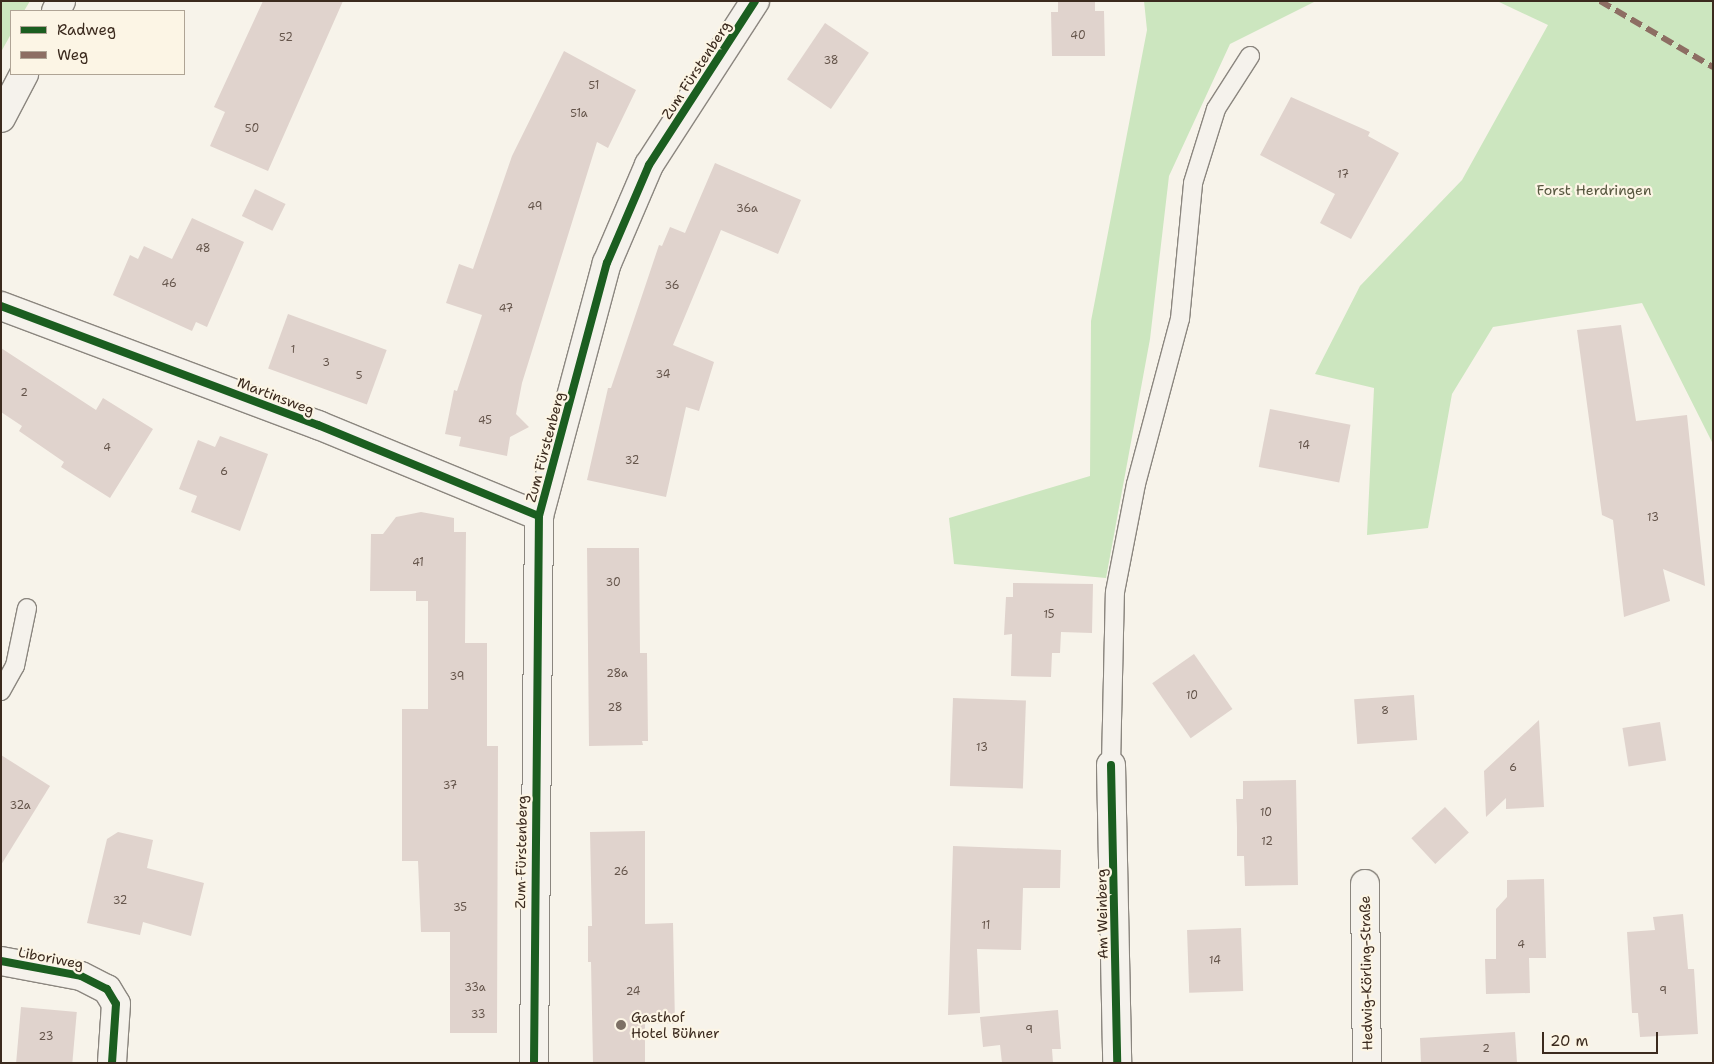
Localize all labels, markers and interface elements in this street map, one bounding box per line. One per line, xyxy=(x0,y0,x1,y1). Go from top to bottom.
legend xyxy=(10,10,185,75)
street label: Zum Fürstenberg xyxy=(658,18,734,122)
text: Radweg xyxy=(57,20,116,40)
house number: 40 xyxy=(1070,29,1086,43)
house number: 52 xyxy=(279,31,293,45)
text: Weg xyxy=(57,45,88,65)
house number: 38 xyxy=(823,54,839,68)
house number: 51 xyxy=(589,79,599,93)
house number: 51a xyxy=(570,107,588,121)
house number: 50 xyxy=(245,122,259,136)
house number: 17 xyxy=(1337,168,1349,182)
park label: Forst Herdringen xyxy=(1537,182,1651,198)
house number: 49 xyxy=(528,200,542,214)
house number: 36a xyxy=(736,202,758,216)
house number: 48 xyxy=(195,242,211,256)
house number: 46 xyxy=(161,277,177,291)
house number: 36 xyxy=(664,279,680,293)
house number: 47 xyxy=(499,302,513,316)
house number: 1 xyxy=(291,343,295,357)
house number: 3 xyxy=(322,356,330,370)
house number: 34 xyxy=(656,368,670,382)
house number: 5 xyxy=(356,369,362,383)
street label: Martinsweg xyxy=(235,374,317,418)
house number: 2 xyxy=(20,386,28,400)
street label: Zum Fürstenberg xyxy=(522,390,568,504)
house number: 45 xyxy=(478,414,492,428)
house number: 14 xyxy=(1298,439,1310,453)
house number: 4 xyxy=(103,441,111,455)
house number: 32 xyxy=(625,454,639,468)
house number: 6 xyxy=(220,465,228,479)
house number: 13 xyxy=(1647,511,1659,525)
house number: 41 xyxy=(412,556,424,570)
house number: 30 xyxy=(605,576,621,590)
house number: 15 xyxy=(1043,608,1055,622)
house number: 28a xyxy=(606,667,628,681)
house number: 39 xyxy=(450,670,464,684)
house number: 10 xyxy=(1186,689,1198,703)
house number: 28 xyxy=(607,701,623,715)
house number: 8 xyxy=(1381,704,1389,718)
house number: 13 xyxy=(976,741,988,755)
house number: 6 xyxy=(1509,761,1517,775)
house number: 37 xyxy=(443,779,457,793)
street label: Zum Fürstenberg xyxy=(512,795,530,909)
house number: 32a xyxy=(9,799,31,813)
house number: 10 xyxy=(1260,806,1272,820)
house number: 12 xyxy=(1261,835,1273,849)
house number: 26 xyxy=(614,865,628,879)
street label: Am Weinberg xyxy=(1093,869,1111,959)
house number: 32 xyxy=(113,894,127,908)
street label: Hedwig-Körling-Straße xyxy=(1356,895,1376,1051)
house number: 35 xyxy=(453,901,467,915)
house number: 11 xyxy=(982,919,990,933)
house number: 4 xyxy=(1517,938,1525,952)
street label: Liboriweg xyxy=(17,943,85,973)
house number: 14 xyxy=(1209,954,1221,968)
house number: 33a xyxy=(464,981,486,995)
house number: 9 xyxy=(1659,984,1667,998)
house number: 24 xyxy=(626,985,640,999)
house number: 33 xyxy=(471,1008,485,1022)
place label: Gasthof Hotel Bühner xyxy=(631,1009,720,1042)
marker: Gasthof Hotel Bühner xyxy=(615,1019,627,1031)
scale bar xyxy=(1544,1022,1660,1054)
house number: 9 xyxy=(1025,1023,1033,1037)
house number: 23 xyxy=(39,1030,53,1044)
text: 20 m xyxy=(1550,1031,1589,1051)
house number: 2 xyxy=(1482,1042,1490,1056)

